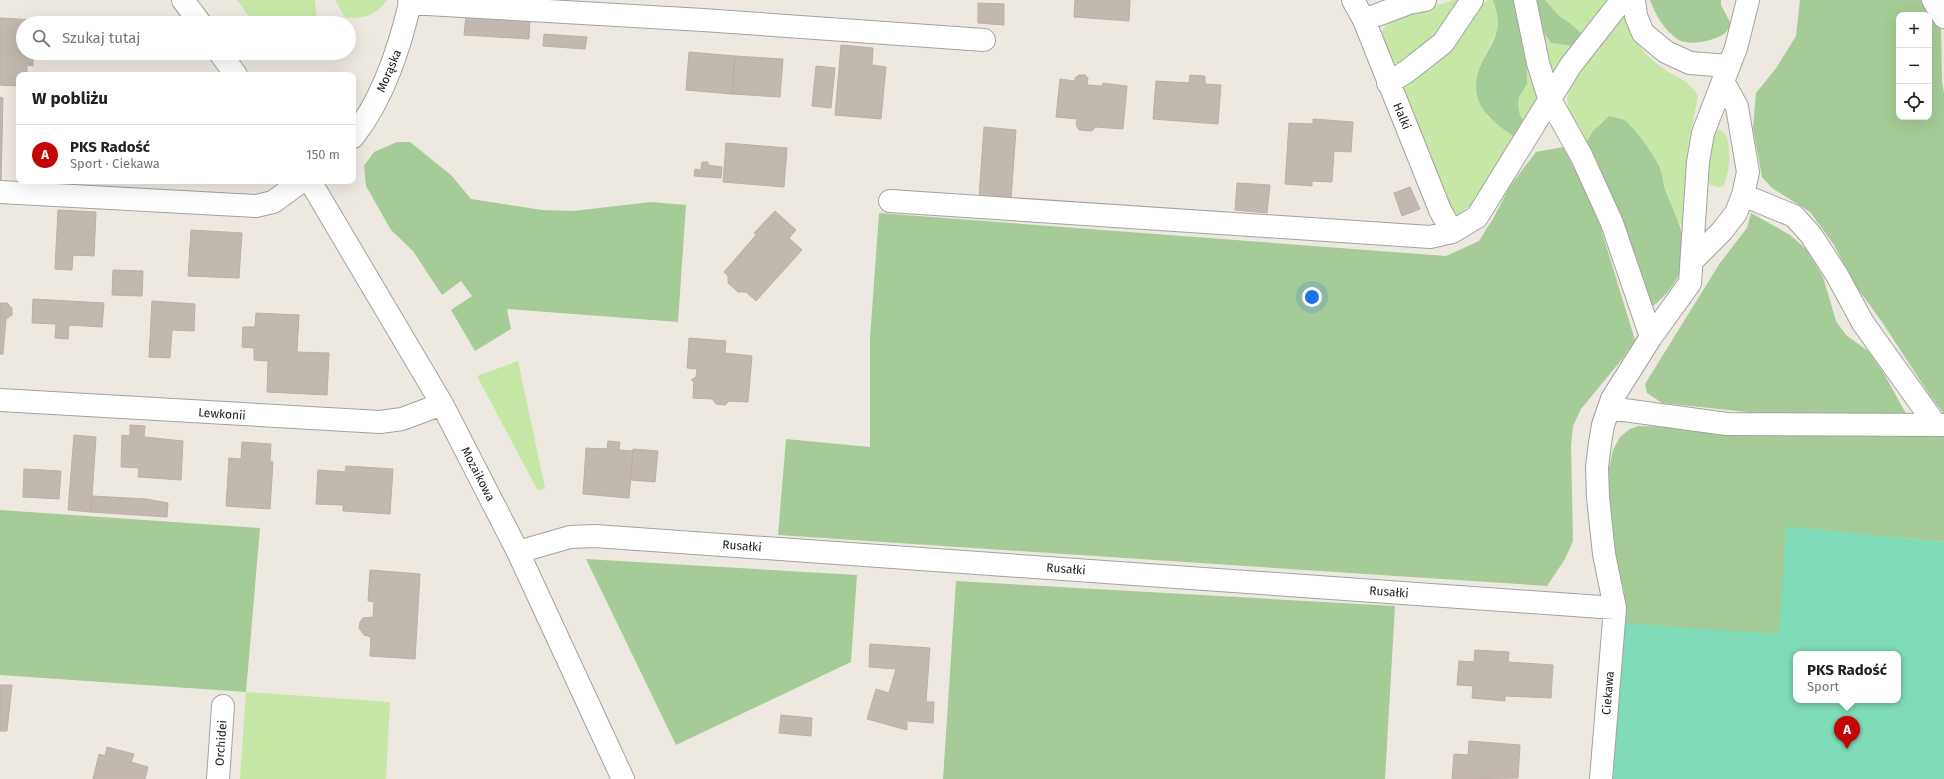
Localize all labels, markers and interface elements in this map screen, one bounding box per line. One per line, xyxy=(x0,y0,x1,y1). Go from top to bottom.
map controls xyxy=(1896,12,1932,120)
button: + xyxy=(1896,12,1932,48)
search box xyxy=(16,16,356,60)
icon: search xyxy=(30,27,52,49)
text: Szukaj tutaj xyxy=(62,29,140,47)
street label: Morąska xyxy=(374,48,404,94)
button: − xyxy=(1896,48,1932,84)
button: locate xyxy=(1896,84,1932,120)
text: W pobliżu xyxy=(32,88,108,109)
street label: Halki xyxy=(1390,101,1414,131)
text: PKS Radość xyxy=(70,138,150,156)
text: A xyxy=(41,147,49,162)
text: 150 m xyxy=(306,147,340,162)
text: Sport · Ciekawa xyxy=(70,156,160,171)
your location xyxy=(1302,287,1322,307)
street label: Lewkonii xyxy=(198,405,246,423)
street label: Mozaikowa xyxy=(458,444,498,504)
street label: Rusałki xyxy=(722,538,762,554)
street label: Rusałki xyxy=(1046,561,1086,577)
street label: Rusałki xyxy=(1369,584,1409,600)
popup xyxy=(1793,651,1901,703)
text: PKS Radość xyxy=(1807,661,1887,679)
street label: Ciekawa xyxy=(1599,670,1617,716)
text: Sport xyxy=(1807,679,1839,694)
pin: A xyxy=(1834,716,1860,749)
street label: Orchidei xyxy=(212,720,230,766)

